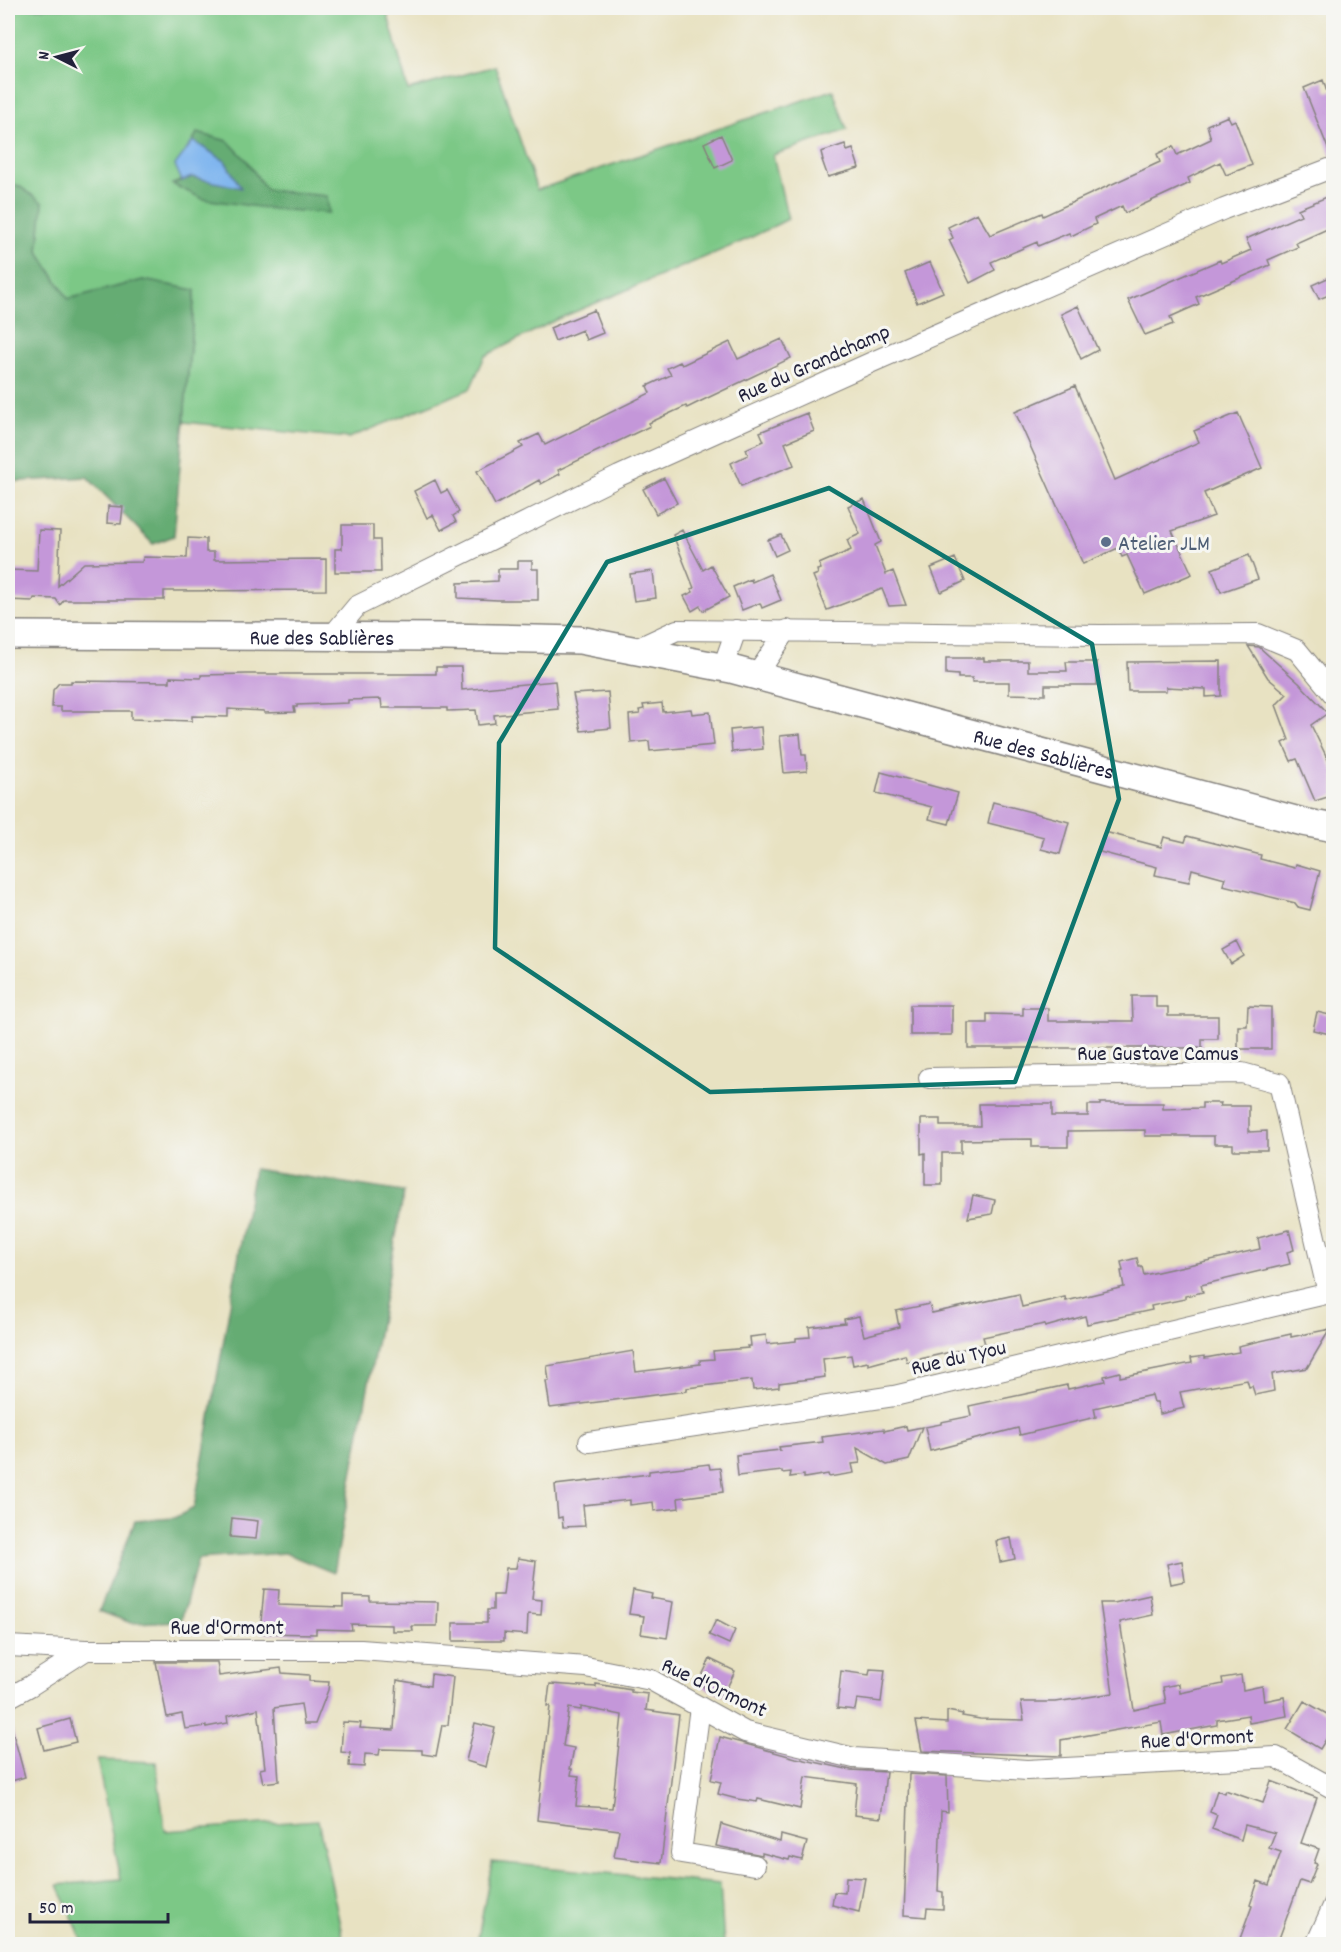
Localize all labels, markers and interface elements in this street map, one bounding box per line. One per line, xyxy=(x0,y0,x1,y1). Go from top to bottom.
north arrow xyxy=(27,27,87,87)
text: N xyxy=(33,50,56,61)
street label: Rue du Grandchamp xyxy=(733,318,896,413)
place label: Atelier JLM xyxy=(1118,530,1210,561)
marker: Atelier JLM xyxy=(1099,535,1113,549)
street label: Rue des Sablières xyxy=(250,624,394,656)
street label: Rue des Sablières xyxy=(969,722,1117,790)
street label: Rue Gustave Camus xyxy=(1077,1040,1239,1071)
street label: Rue du Tyou xyxy=(908,1333,1009,1385)
street label: Rue d'Ormont xyxy=(170,1614,284,1645)
street label: Rue d'Ormont xyxy=(656,1651,772,1727)
street label: Rue d'Ormont xyxy=(1140,1722,1255,1759)
scale bar xyxy=(30,1886,168,1924)
text: 50 m xyxy=(39,1897,74,1922)

